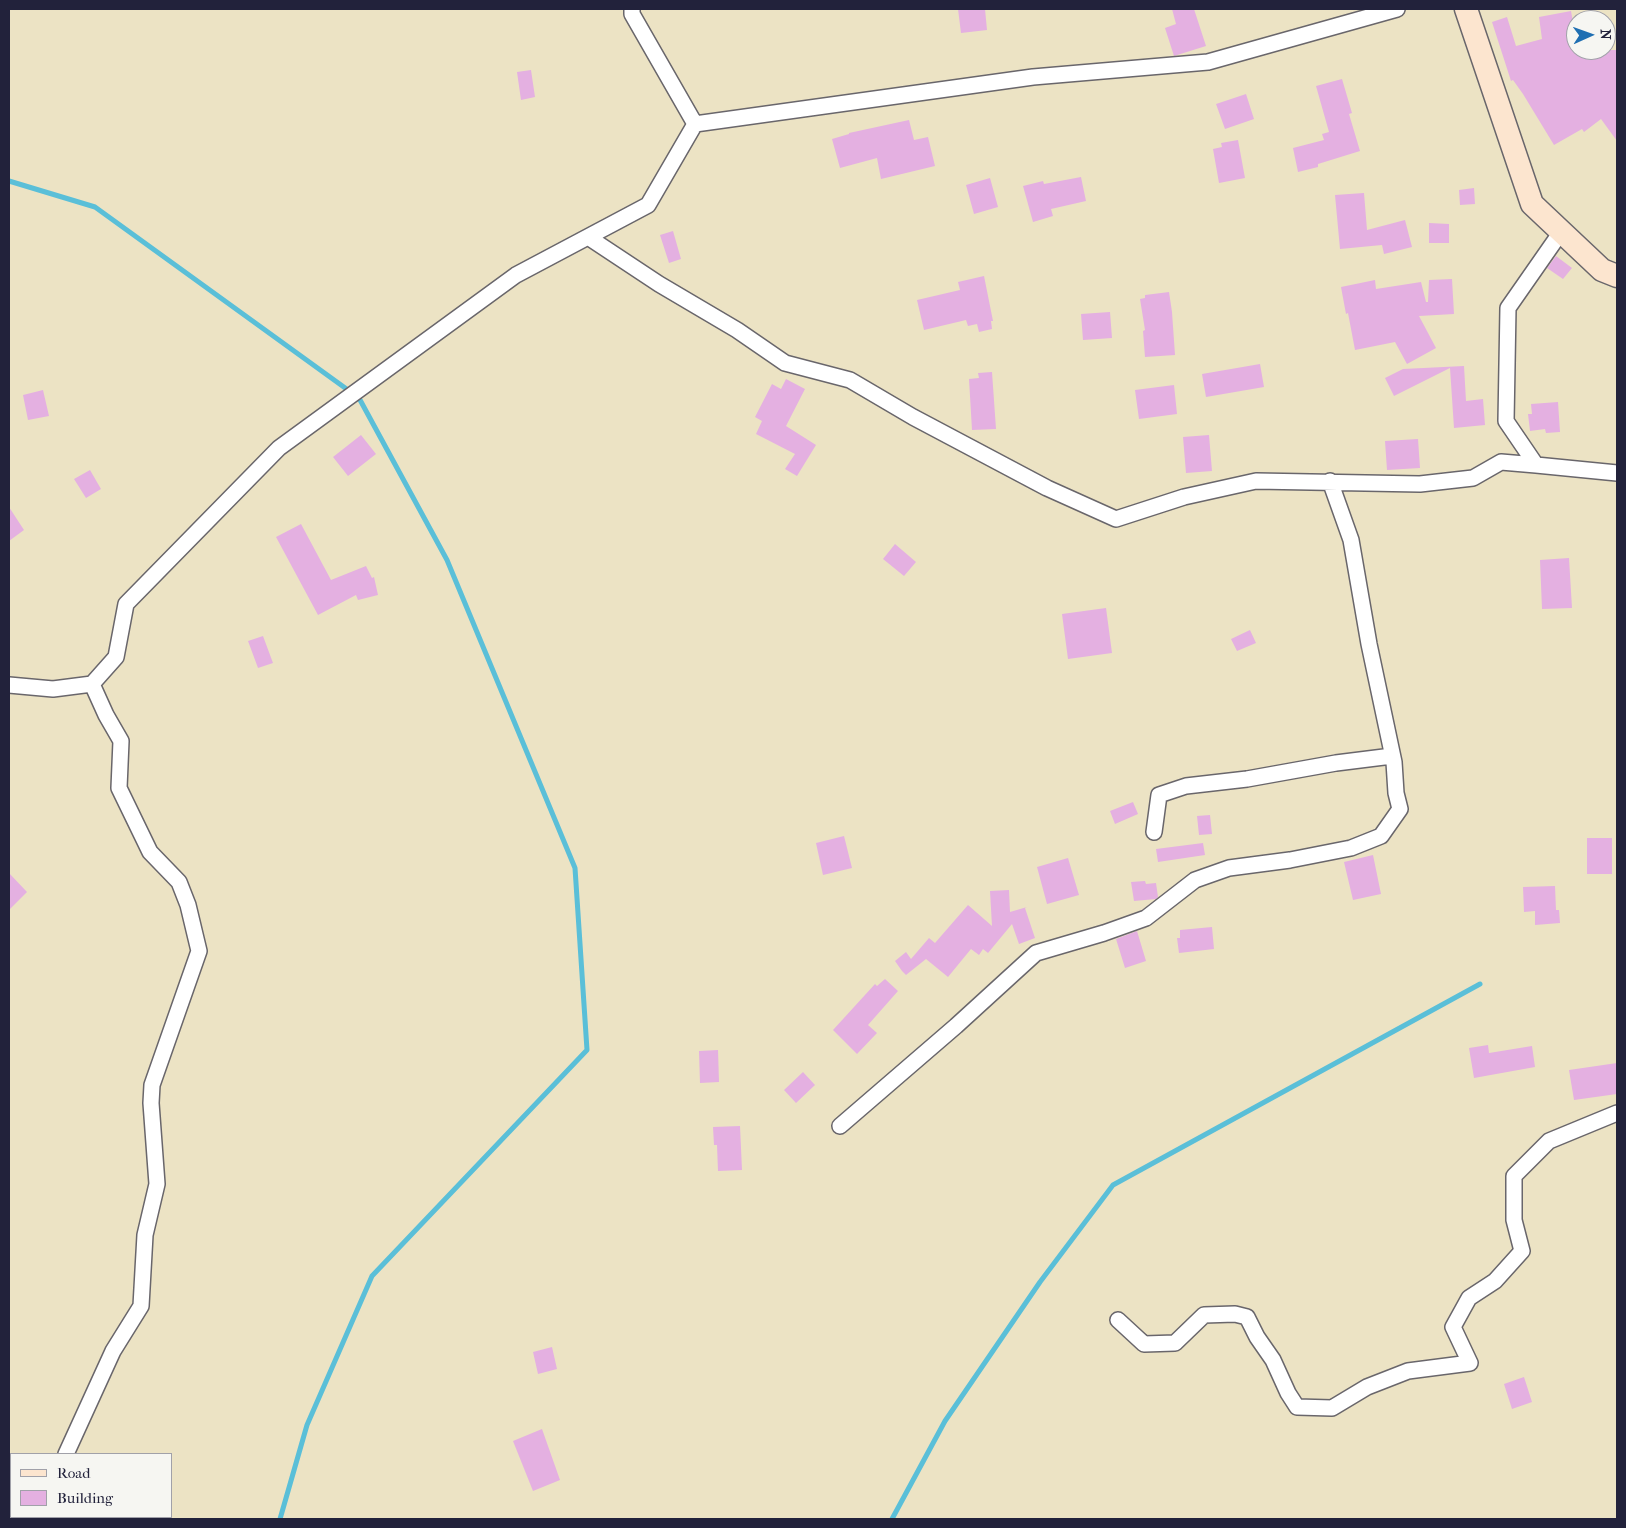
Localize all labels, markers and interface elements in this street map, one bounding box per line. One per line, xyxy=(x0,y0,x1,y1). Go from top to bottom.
north arrow xyxy=(1566,10,1616,60)
text: N xyxy=(1597,29,1614,40)
legend xyxy=(10,1453,172,1518)
text: Road xyxy=(57,1464,90,1482)
text: Building xyxy=(57,1489,113,1507)

